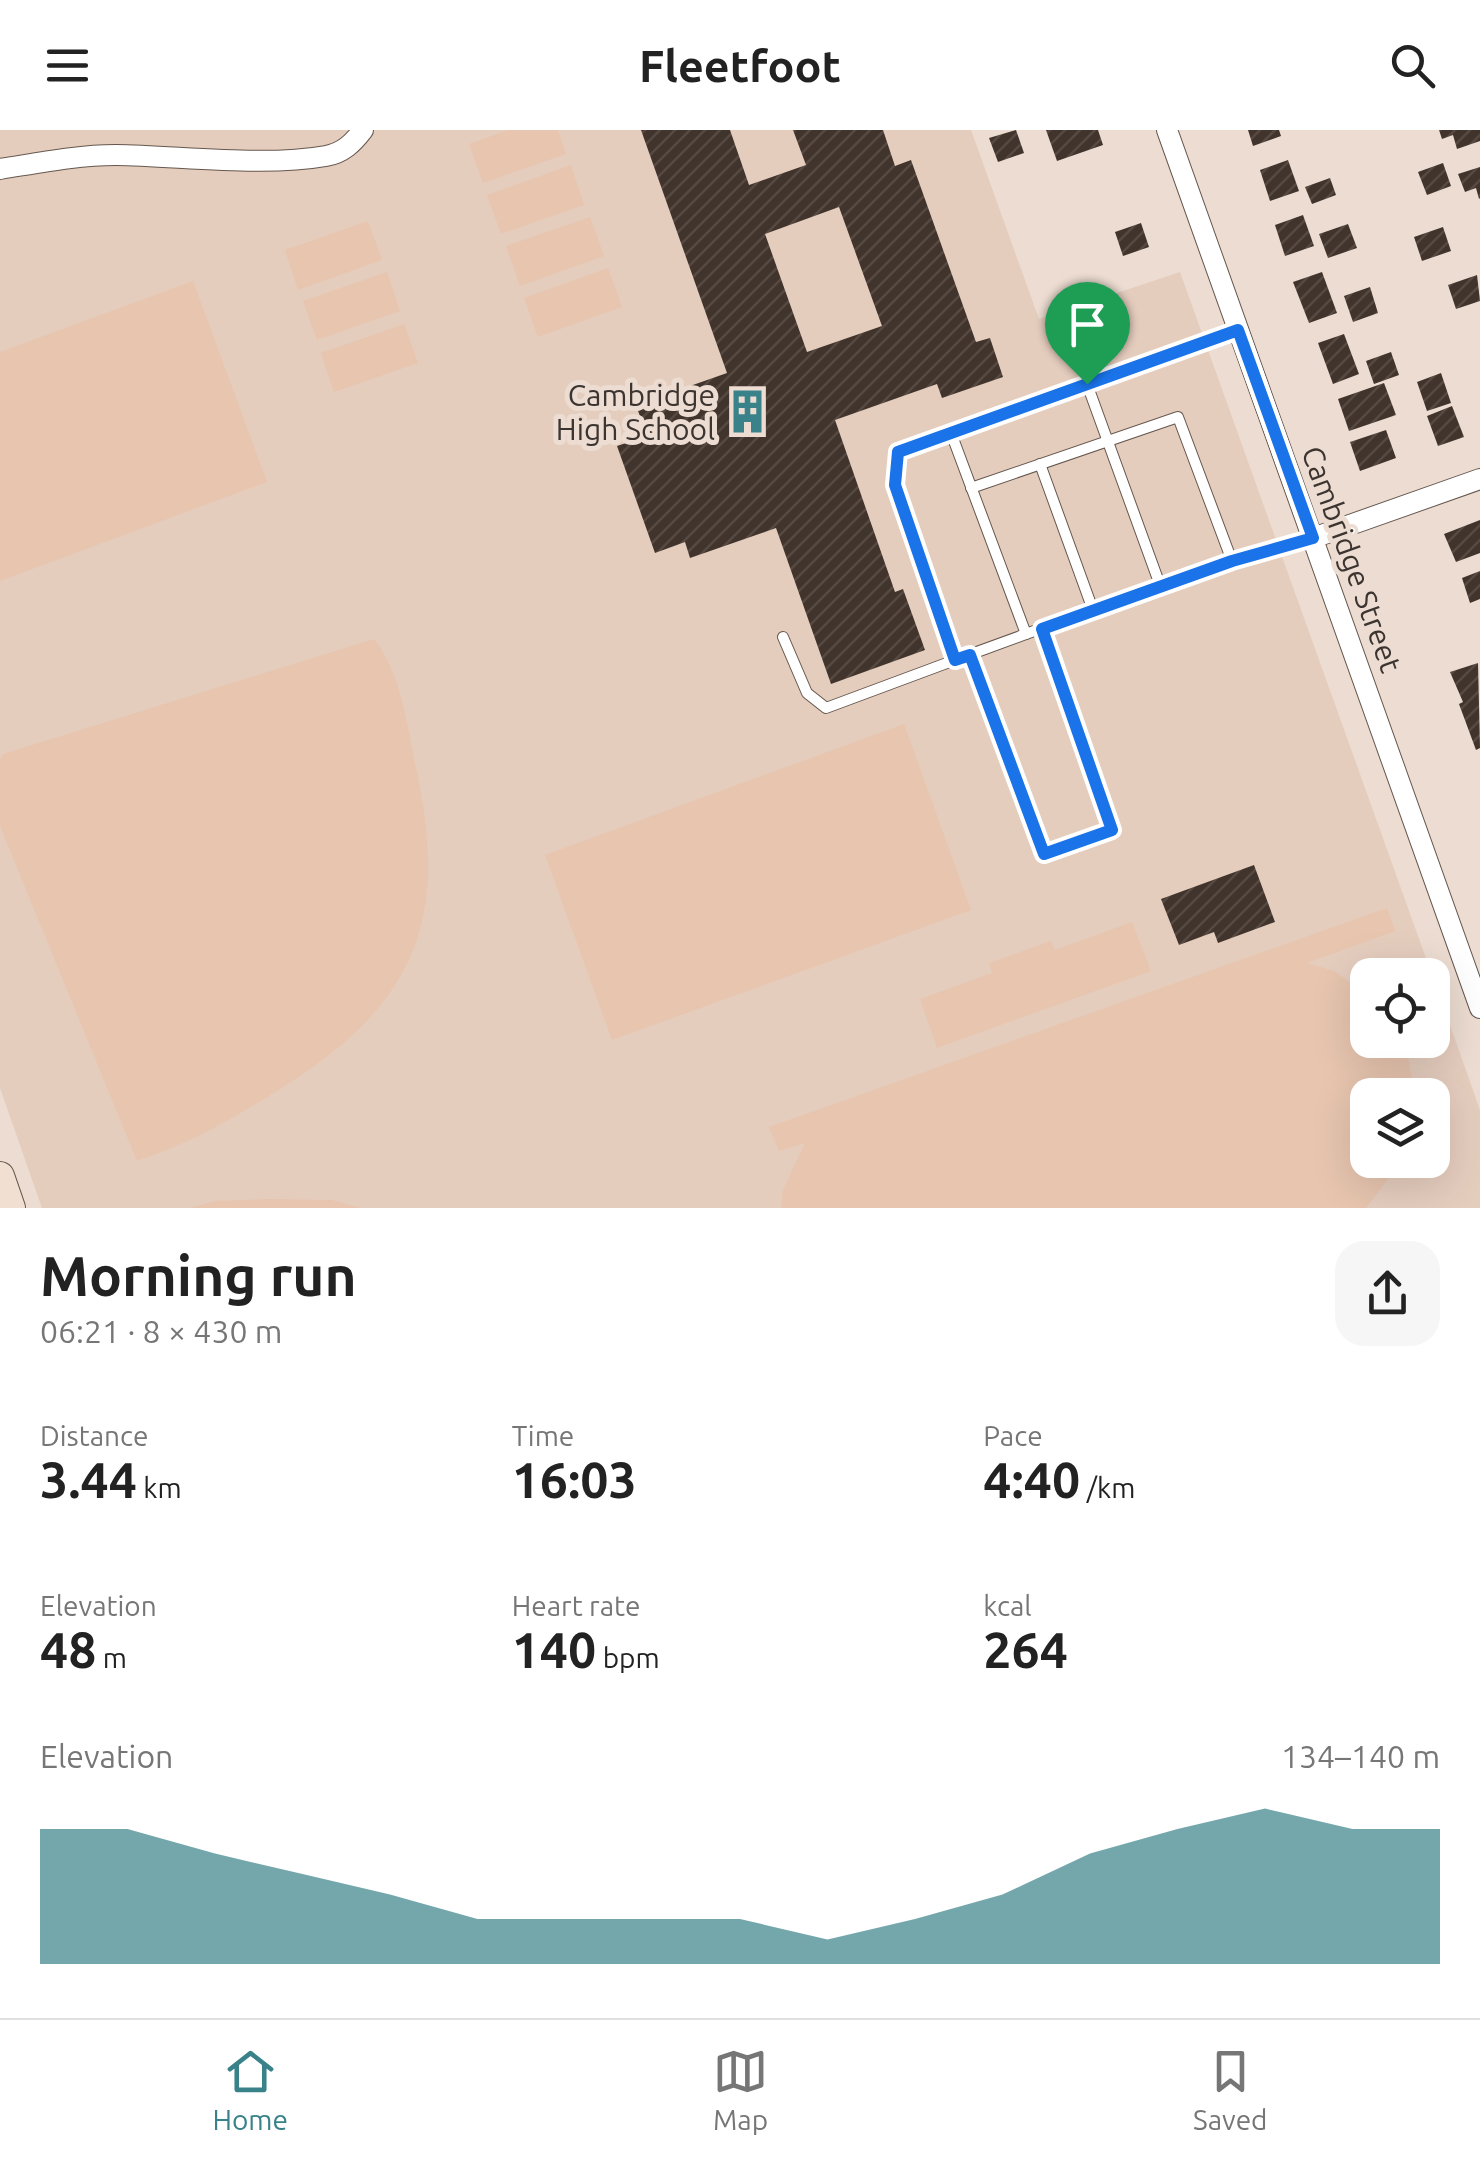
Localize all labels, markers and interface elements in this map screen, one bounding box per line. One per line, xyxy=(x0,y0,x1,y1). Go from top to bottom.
icon: menu xyxy=(40,38,95,93)
icon: search xyxy=(1385,38,1440,93)
text: Fleetfoot xyxy=(639,40,841,91)
pin xyxy=(1045,282,1130,385)
icon: arrive xyxy=(1060,297,1115,352)
place label: Cambridge High School xyxy=(556,378,715,446)
building icon: Cambridge High School xyxy=(724,388,772,436)
street label: Cambridge Street xyxy=(1295,441,1409,677)
map controls xyxy=(1350,958,1450,1178)
button: locate xyxy=(1350,958,1450,1058)
button: layers xyxy=(1350,1078,1450,1178)
button: share xyxy=(1335,1241,1440,1346)
text: Morning run xyxy=(40,1245,357,1306)
text: 06:21 · 8 × 430 m xyxy=(40,1313,282,1349)
text: Distance xyxy=(40,1420,148,1451)
text: Time xyxy=(512,1420,574,1451)
text: Pace xyxy=(983,1420,1043,1451)
text: 3.44 xyxy=(40,1451,137,1507)
text: 16:03 xyxy=(512,1451,637,1507)
text: 4:40 xyxy=(983,1451,1080,1507)
text: km xyxy=(137,1472,182,1503)
text: /km xyxy=(1080,1472,1135,1503)
text: Elevation xyxy=(40,1590,157,1621)
text: Heart rate xyxy=(512,1590,640,1621)
text: kcal xyxy=(983,1590,1032,1621)
text: 48 xyxy=(40,1621,96,1677)
text: 140 xyxy=(512,1621,596,1677)
text: 264 xyxy=(983,1621,1068,1677)
text: m xyxy=(96,1642,127,1673)
text: bpm xyxy=(596,1642,660,1673)
text: Elevation xyxy=(40,1738,173,1774)
text: 134–140 m xyxy=(1281,1738,1440,1774)
tab: Home xyxy=(212,2044,288,2135)
tab: Map xyxy=(713,2044,768,2135)
tab: Saved xyxy=(1193,2044,1268,2135)

